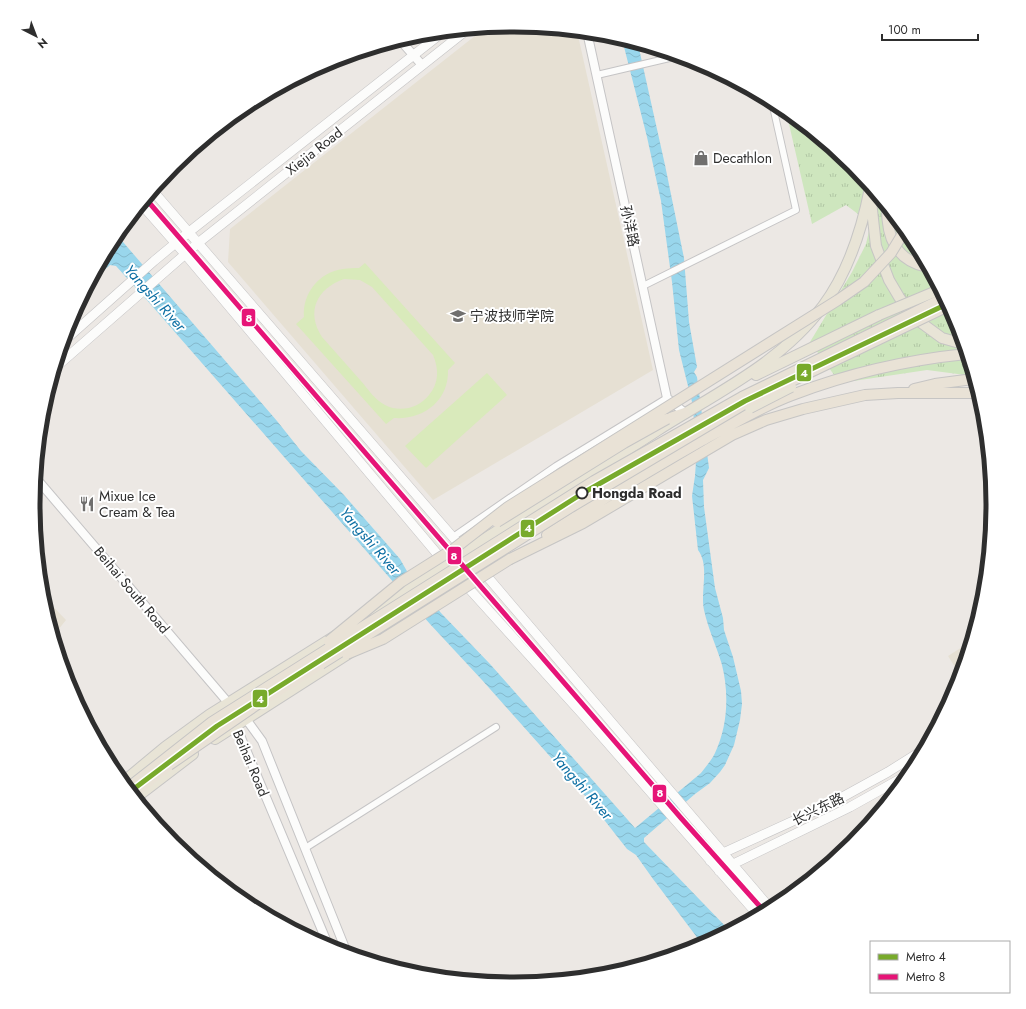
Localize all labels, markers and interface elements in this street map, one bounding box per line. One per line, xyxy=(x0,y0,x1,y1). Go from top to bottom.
north arrow xyxy=(16,16,56,56)
scale bar xyxy=(882,16,978,42)
text: 100 m xyxy=(888,21,921,39)
text: N xyxy=(34,35,51,52)
street label: Xiejia Road xyxy=(281,123,347,179)
place label: Decathlon xyxy=(713,148,772,168)
shop icon: Decathlon xyxy=(692,149,710,167)
street label: 孙洋路 xyxy=(616,203,644,249)
water label: Yangshi River xyxy=(119,260,192,337)
place label: 宁波技师学院 xyxy=(470,306,554,326)
school or university icon: 宁波技师学院 xyxy=(449,307,467,325)
line badge: 8 xyxy=(241,308,256,327)
text: 8 xyxy=(246,310,253,326)
line badge: 4 xyxy=(796,363,812,382)
text: 4 xyxy=(800,365,808,381)
place label: Hongda Road xyxy=(592,483,682,503)
place label: Mixue Ice Cream & Tea xyxy=(99,486,175,522)
marker: Hongda Road xyxy=(575,486,589,500)
restaurant icon: Mixue Ice Cream & Tea xyxy=(78,495,96,513)
water label: Yangshi River xyxy=(334,502,406,580)
line badge: 4 xyxy=(520,519,535,538)
text: 4 xyxy=(524,520,532,536)
street label: Beihai South Road xyxy=(90,542,174,638)
line badge: 8 xyxy=(447,546,462,565)
text: 8 xyxy=(451,548,458,564)
line badge: 4 xyxy=(252,689,268,708)
text: 4 xyxy=(256,691,264,707)
street label: Beihai Road xyxy=(228,727,274,799)
water label: Yangshi River xyxy=(546,747,618,825)
line badge: 8 xyxy=(652,784,667,803)
text: 8 xyxy=(657,785,664,801)
street label: 长兴东路 xyxy=(788,788,848,830)
legend xyxy=(870,941,1010,993)
text: Metro 4 xyxy=(906,948,946,966)
text: Metro 8 xyxy=(906,968,945,986)

